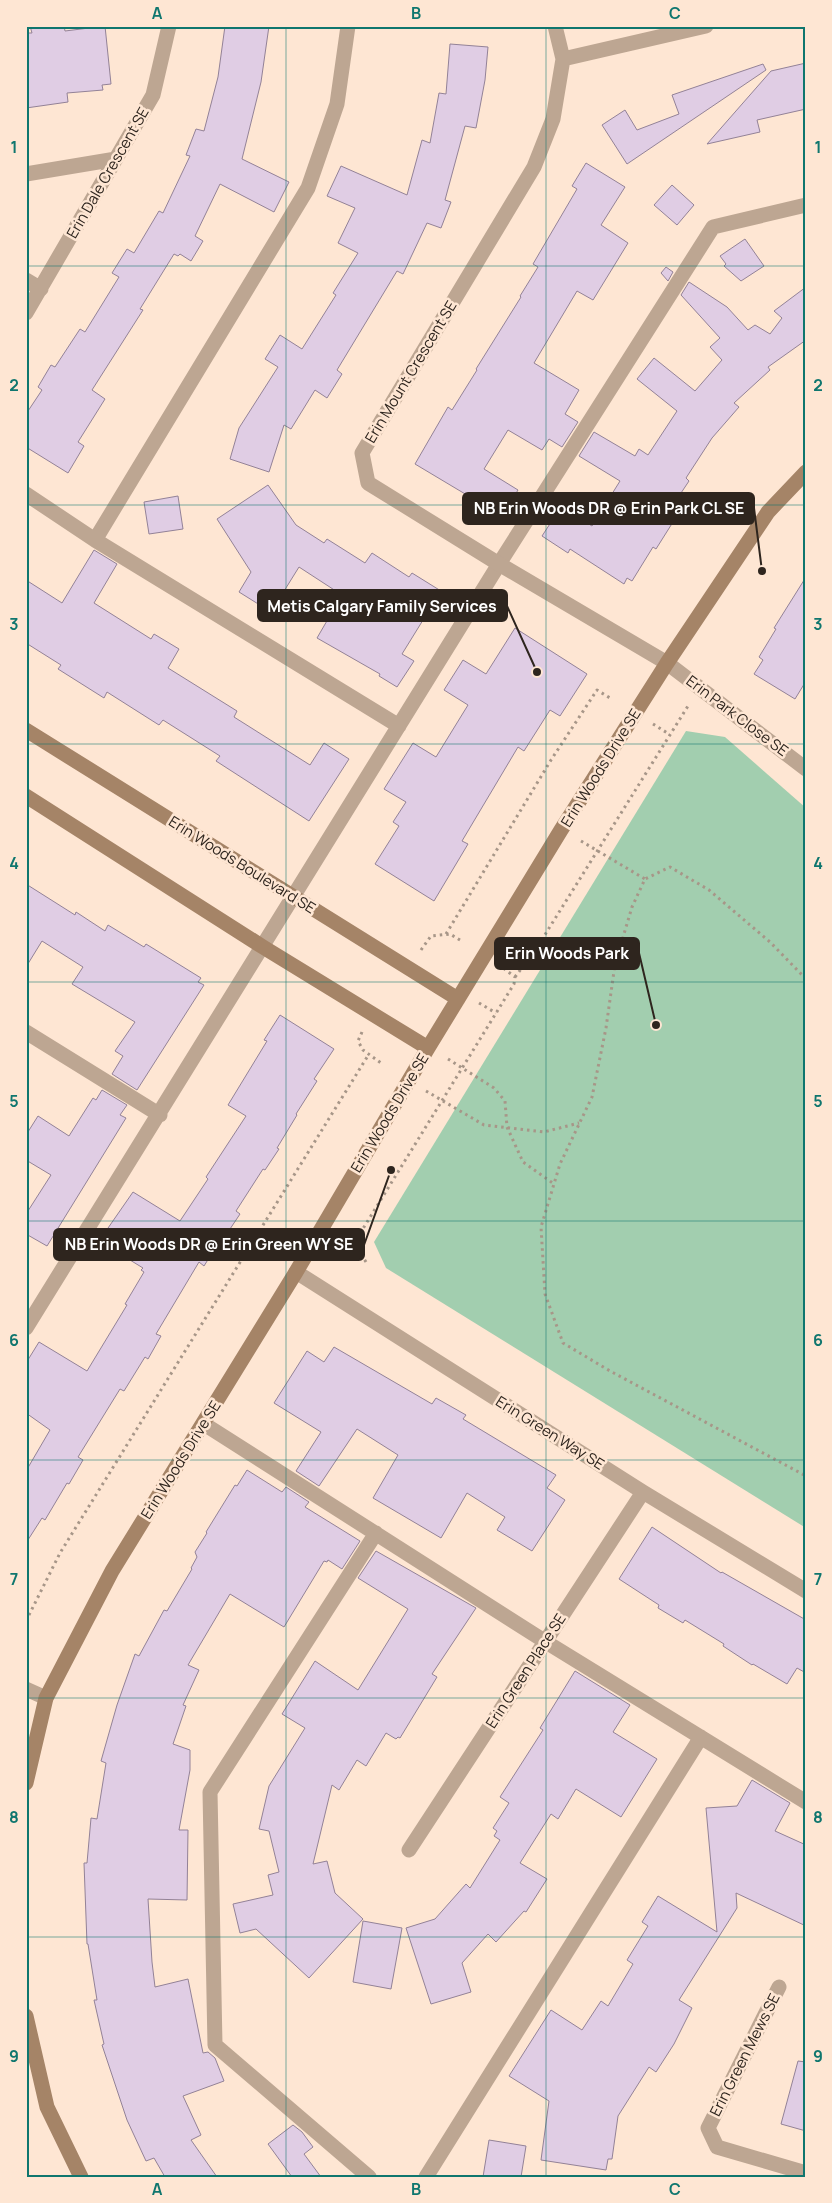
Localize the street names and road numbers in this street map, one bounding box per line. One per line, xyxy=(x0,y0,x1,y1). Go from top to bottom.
street label: Erin Dale Crescent SE xyxy=(61,103,154,242)
street label: Erin Mount Crescent SE xyxy=(360,297,461,447)
street label: Erin Park Close SE xyxy=(682,670,793,761)
street label: Erin Woods Drive SE xyxy=(556,705,645,831)
street label: Erin Woods Boulevard SE xyxy=(165,811,320,918)
street label: Erin Woods Drive SE xyxy=(346,1049,434,1176)
street label: Erin Green Way SE xyxy=(492,1391,609,1474)
street label: Erin Woods Drive SE xyxy=(136,1397,225,1523)
street label: Erin Green Place SE xyxy=(481,1609,571,1732)
street label: Erin Green Mews SE xyxy=(704,1990,785,2120)

